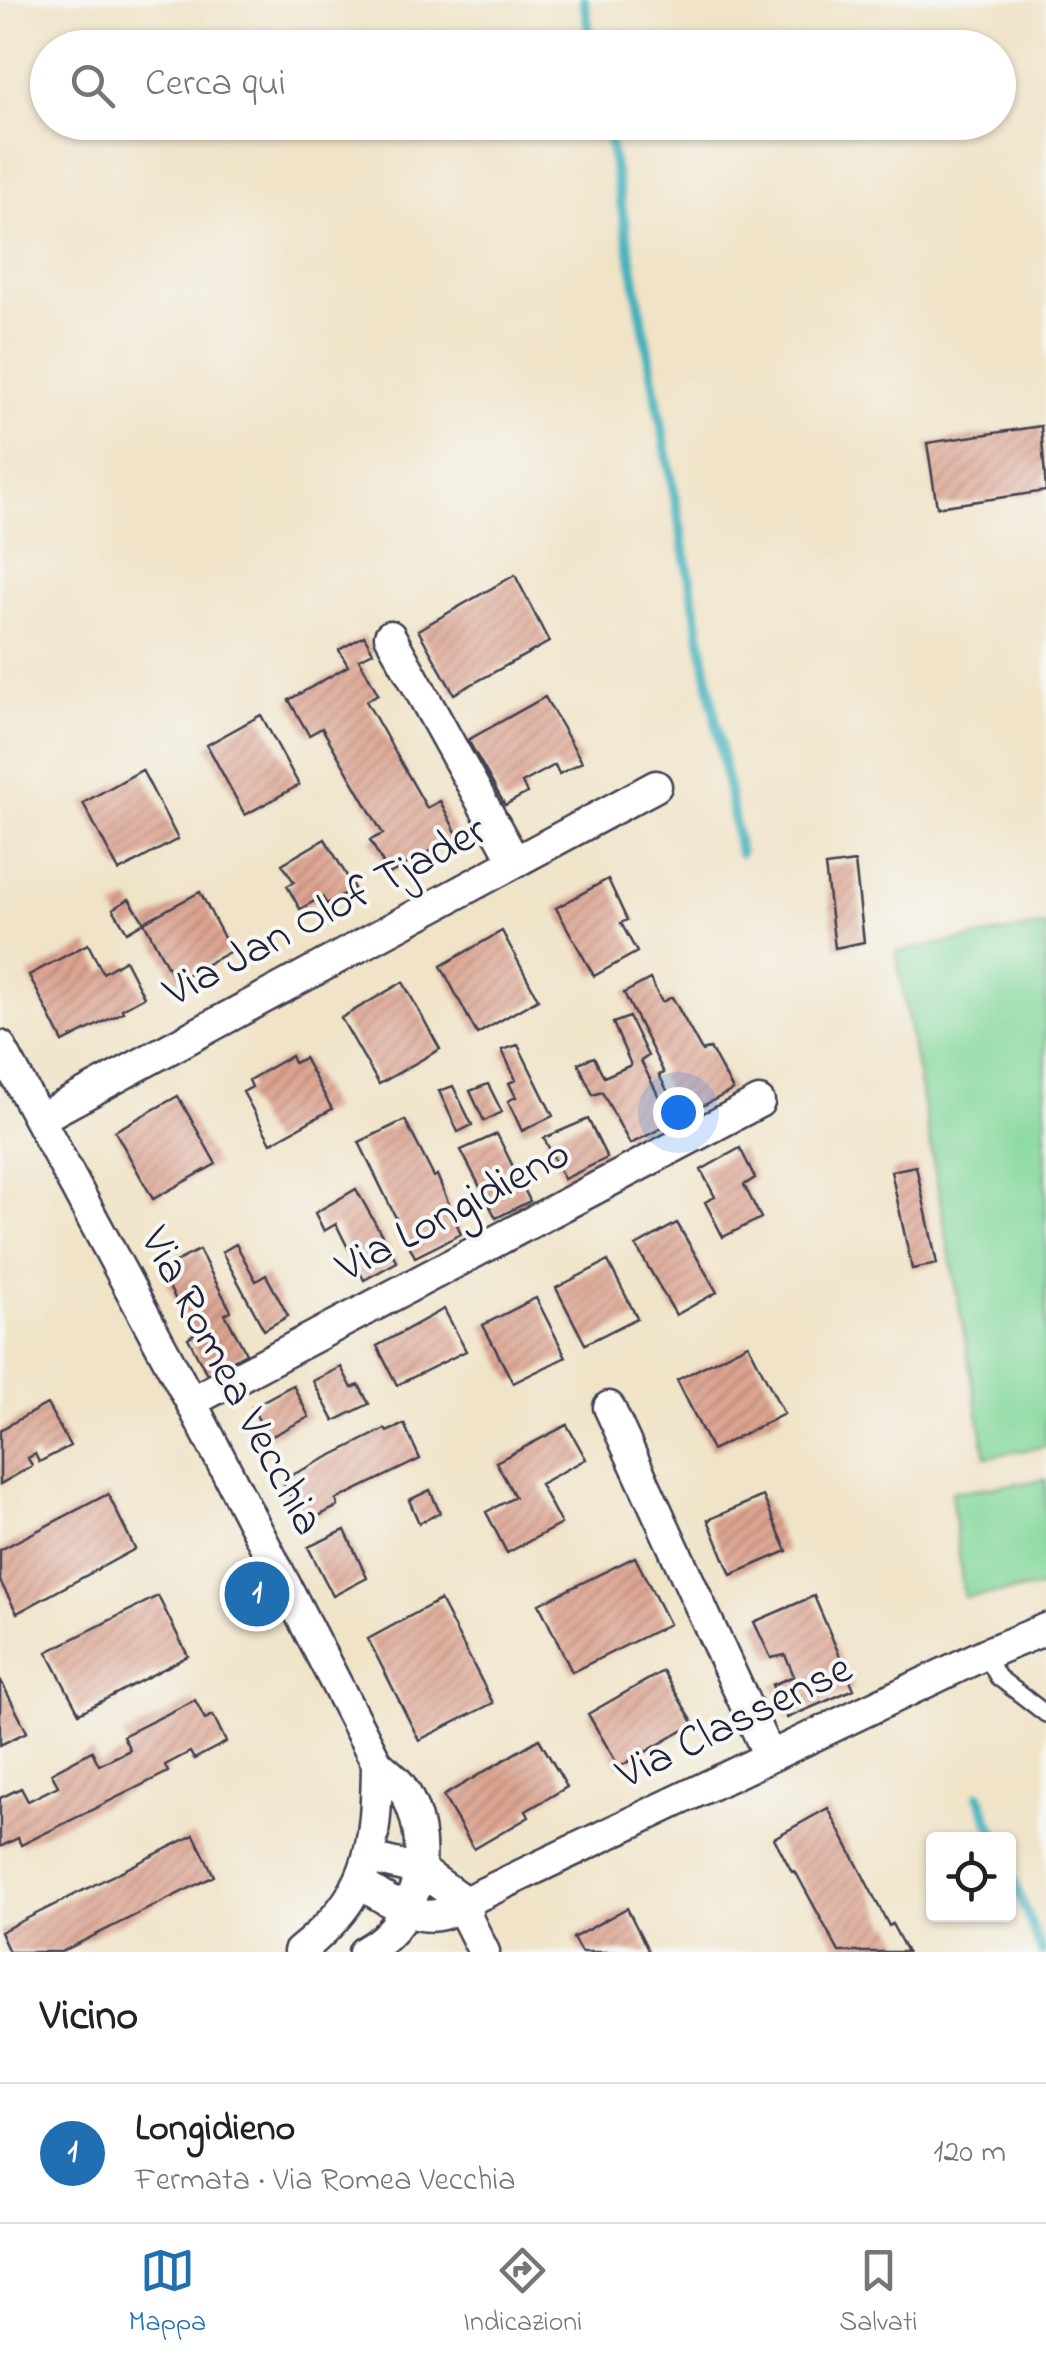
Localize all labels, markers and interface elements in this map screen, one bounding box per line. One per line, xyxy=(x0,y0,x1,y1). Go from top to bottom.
search box xyxy=(30,30,1016,140)
text: Cerca qui xyxy=(145,57,286,113)
icon: search xyxy=(65,58,120,113)
street label: Via Jan Olof Tjader xyxy=(152,800,500,1027)
your location xyxy=(653,1087,704,1138)
street label: Via Longidieno xyxy=(324,1123,583,1303)
street label: Via Romea Vecchia xyxy=(120,1215,339,1548)
pin: 1 xyxy=(224,1556,290,1632)
street label: Via Classense xyxy=(605,1637,865,1809)
map controls xyxy=(926,1832,1016,1922)
button: locate xyxy=(926,1832,1016,1922)
text: Vicino xyxy=(40,1987,138,2048)
text: Longidieno xyxy=(135,2102,295,2158)
text: 1 xyxy=(67,2130,78,2177)
text: 120 m xyxy=(933,2130,1006,2177)
text: Fermata · Via Romea Vecchia xyxy=(135,2158,515,2205)
tab: Mappa xyxy=(129,2243,206,2344)
tab: Indicazioni xyxy=(463,2243,582,2344)
tab: Salvati xyxy=(839,2243,917,2344)

